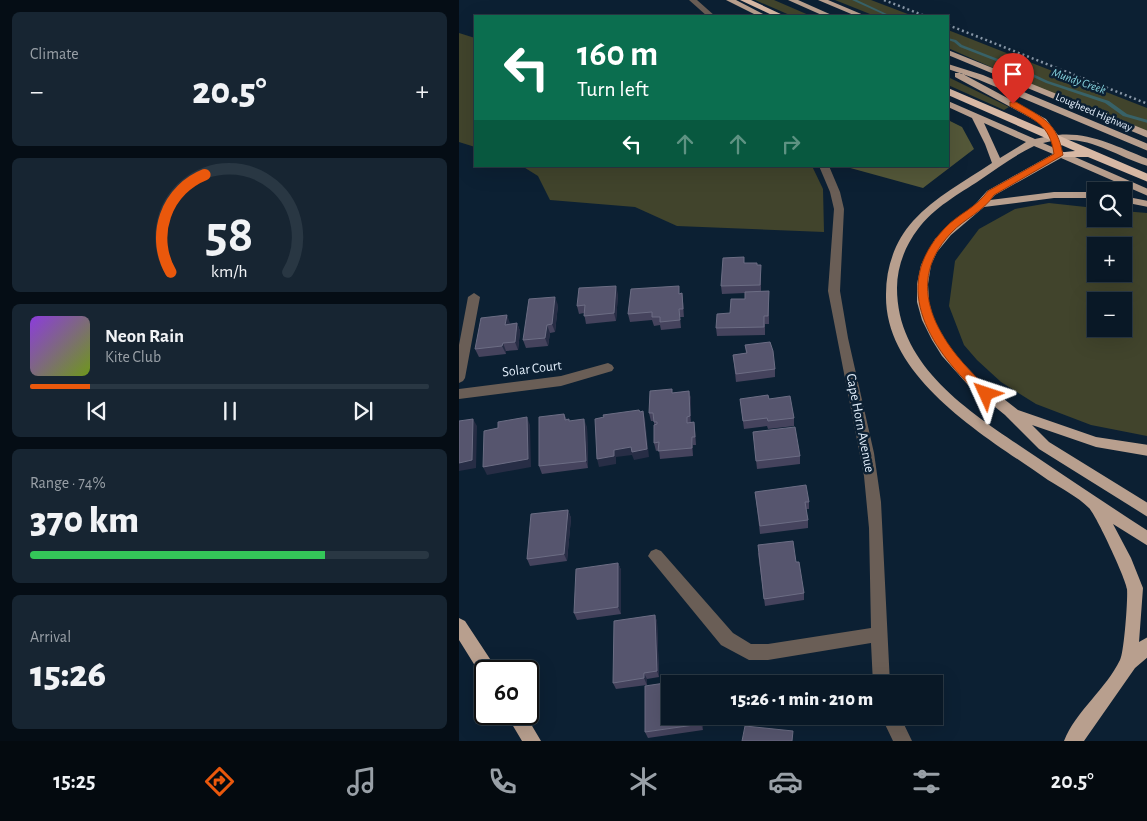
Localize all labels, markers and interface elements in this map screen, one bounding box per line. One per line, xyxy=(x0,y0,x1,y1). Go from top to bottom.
icon: left xyxy=(494,35,559,100)
text: 160 m xyxy=(577,37,658,72)
text: Climate xyxy=(30,46,79,62)
pin xyxy=(992,53,1034,104)
icon: arrive xyxy=(999,60,1027,88)
water label: Mundy Creek xyxy=(1050,66,1108,96)
text: 20.5° xyxy=(192,73,267,111)
text: − xyxy=(30,78,43,106)
text: + xyxy=(416,78,429,106)
text: Turn left xyxy=(577,78,649,100)
street label: Lougheed Highway xyxy=(1054,91,1134,133)
icon: left xyxy=(618,130,646,158)
icon: ahead xyxy=(671,130,699,158)
icon: ahead xyxy=(724,130,752,158)
icon: right xyxy=(777,130,805,158)
map controls xyxy=(1087,182,1132,337)
button: search xyxy=(1087,182,1132,227)
text: 58 xyxy=(205,209,254,261)
button: + xyxy=(1087,237,1132,282)
text: km/h xyxy=(211,263,248,281)
button: − xyxy=(1087,292,1132,337)
text: Neon Rain xyxy=(105,327,184,346)
text: Kite Club xyxy=(105,349,161,365)
street label: Solar Court xyxy=(502,358,563,380)
position arrow xyxy=(959,367,1011,419)
street label: Cape Horn Avenue xyxy=(844,372,876,474)
icon: previous xyxy=(83,397,111,425)
icon: pause xyxy=(216,397,244,425)
icon: next xyxy=(349,397,377,425)
text: Range · 74% xyxy=(30,475,106,491)
text: 370 km xyxy=(30,502,139,540)
text: Arrival xyxy=(30,629,71,645)
text: 15:26 xyxy=(30,656,106,694)
speed limit sign: 60 xyxy=(474,660,539,725)
text: 15:26 · 1 min · 210 m xyxy=(731,690,873,709)
icon: directions xyxy=(202,764,237,799)
icon: music xyxy=(344,764,379,799)
icon: phone xyxy=(485,764,520,799)
icon: climate xyxy=(626,764,661,799)
icon: car xyxy=(768,764,803,799)
icon: filters xyxy=(909,764,944,799)
text: 15:25 xyxy=(53,770,96,792)
text: 20.5° xyxy=(1051,770,1094,792)

